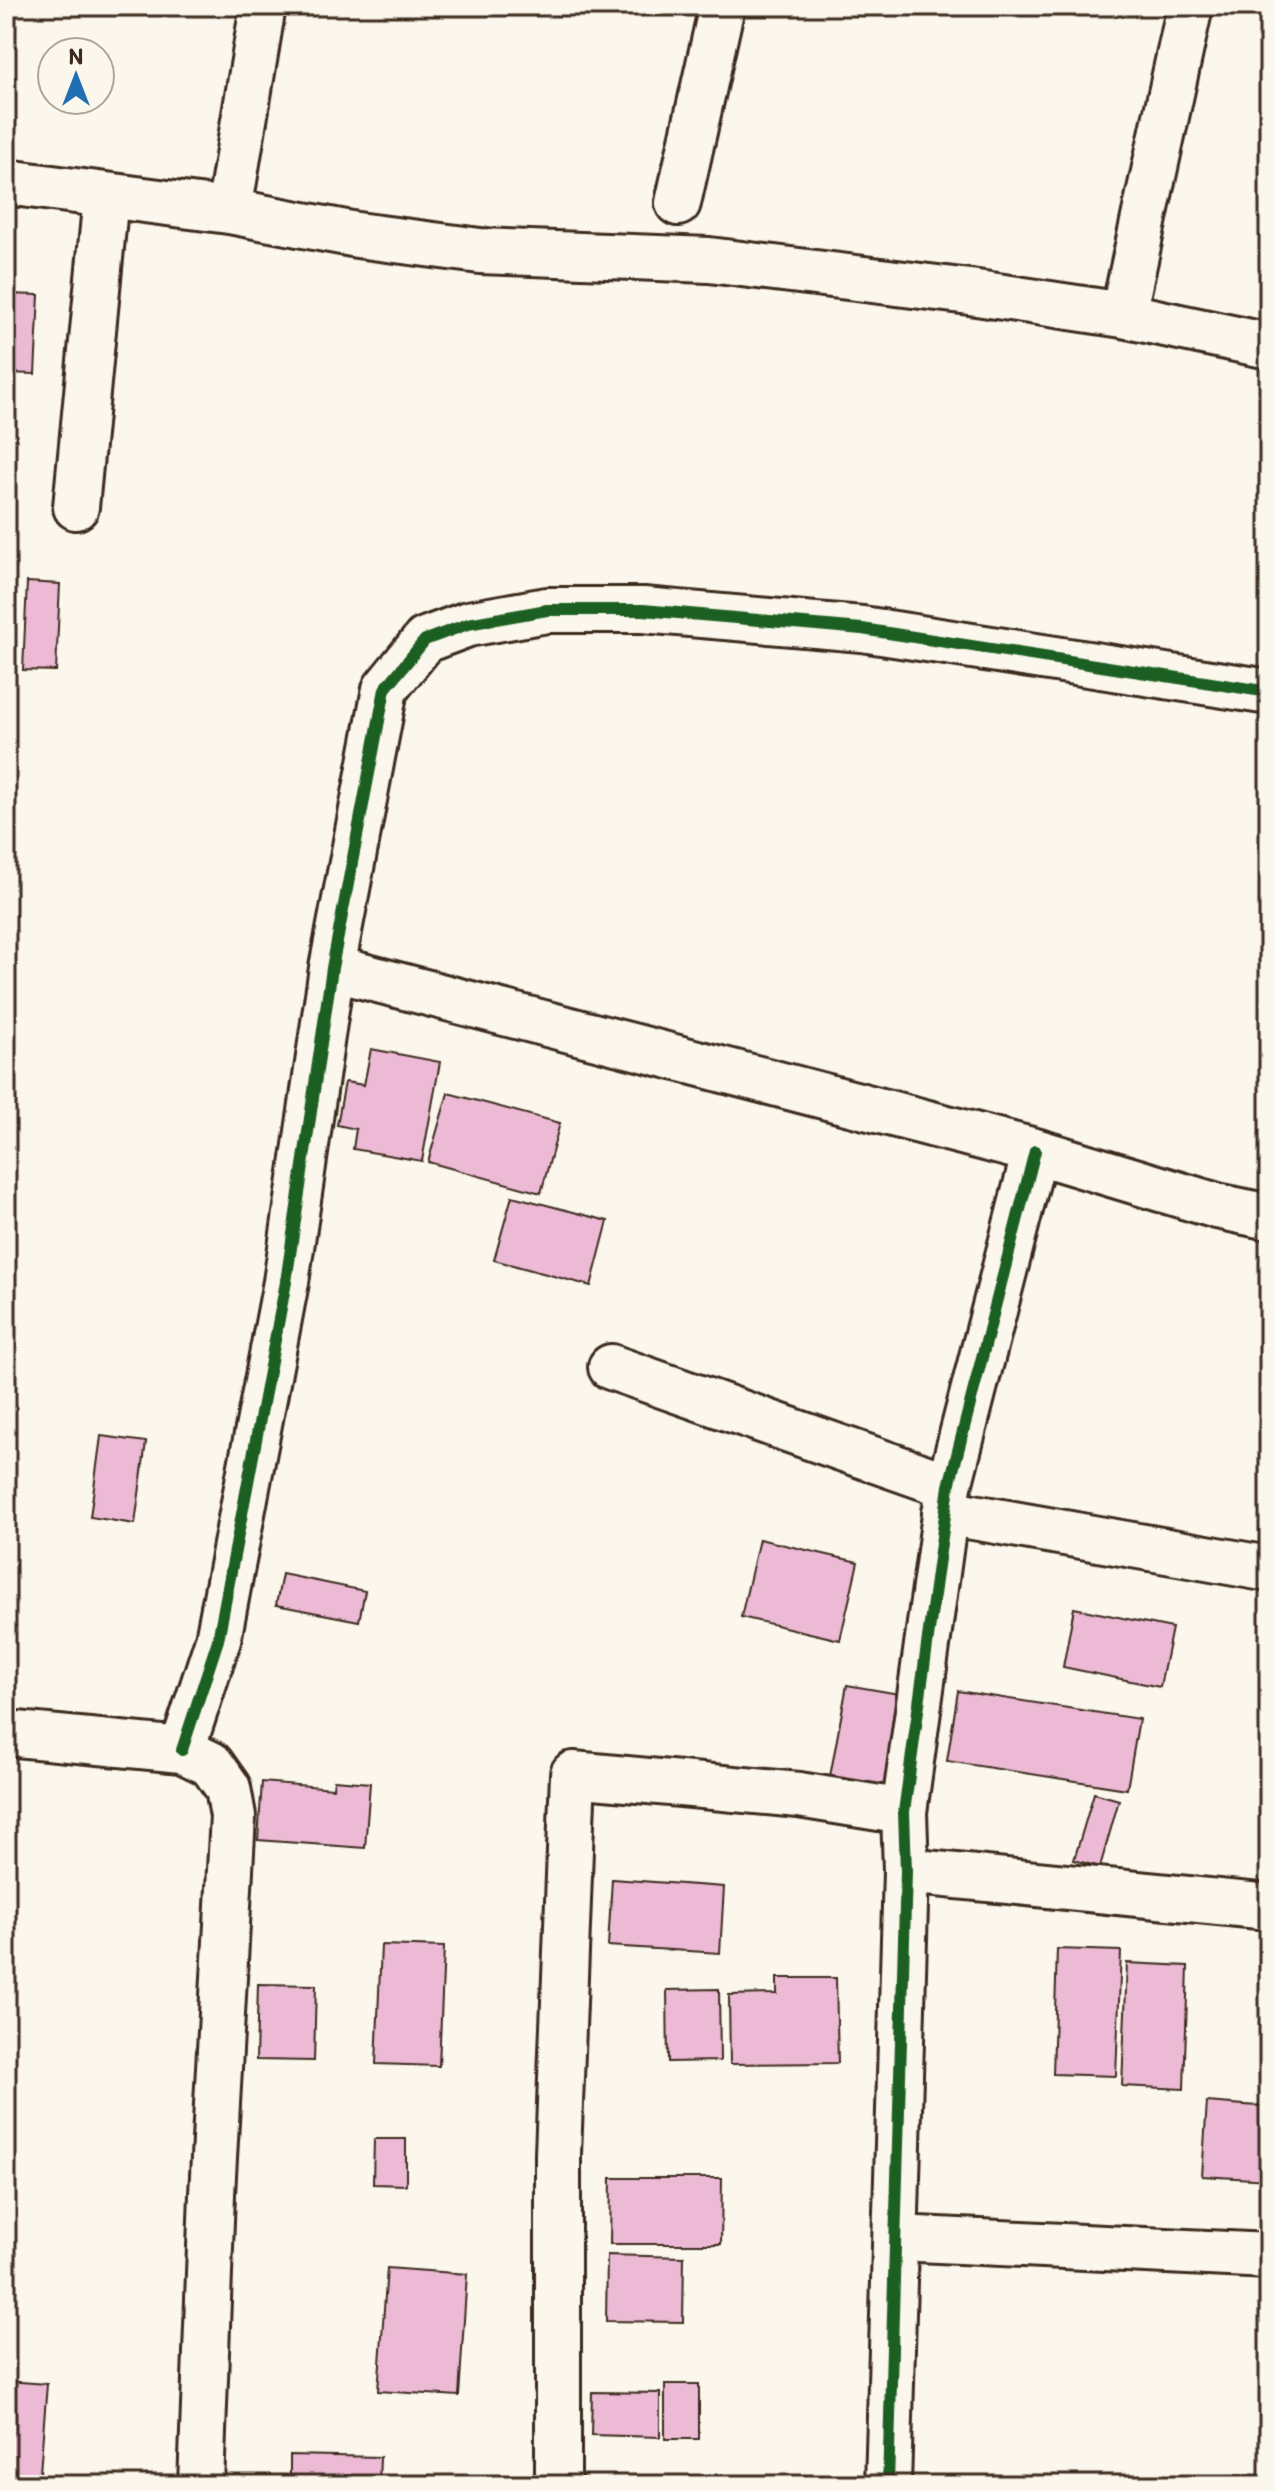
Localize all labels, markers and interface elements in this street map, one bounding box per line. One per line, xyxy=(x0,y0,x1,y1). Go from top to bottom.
north arrow xyxy=(36,36,116,116)
text: N xyxy=(69,43,83,70)

